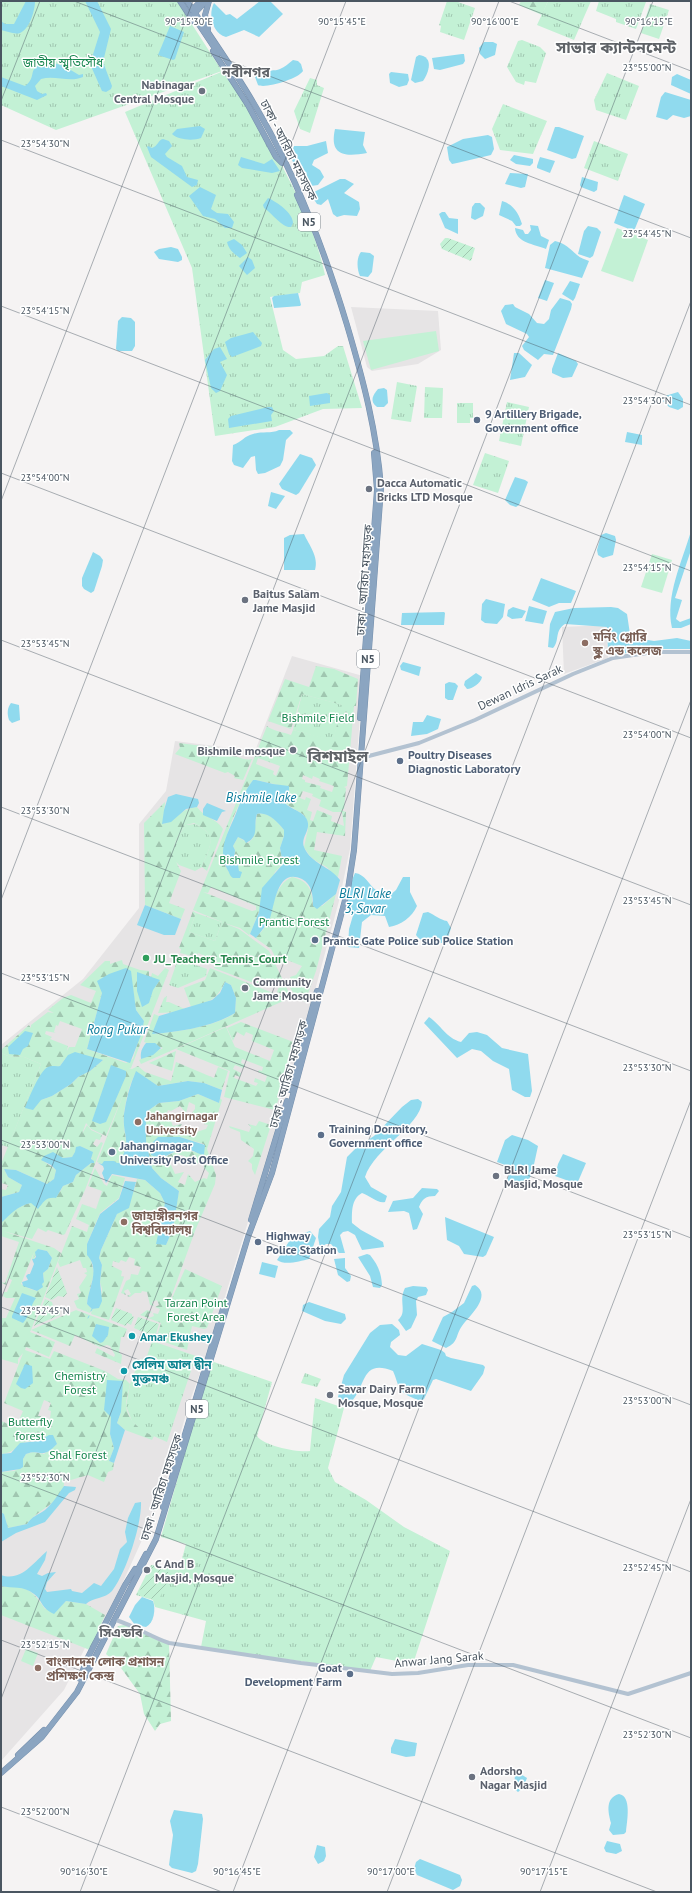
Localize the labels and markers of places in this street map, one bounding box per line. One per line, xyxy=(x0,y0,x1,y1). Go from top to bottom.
place label: Nabinagar Central Mosque xyxy=(114,77,195,106)
marker: Nabinagar Central Mosque xyxy=(197,86,207,96)
place label: 9 Artillery Brigade, Government office xyxy=(485,406,582,435)
marker: 9 Artillery Brigade, Government office xyxy=(472,415,482,425)
place label: Dacca Automatic Bricks LTD Mosque xyxy=(377,475,473,504)
marker: Dacca Automatic Bricks LTD Mosque xyxy=(364,484,374,494)
place label: Baitus Salam Jame Masjid xyxy=(252,586,320,615)
marker: Baitus Salam Jame Masjid xyxy=(240,595,250,605)
place label: মর্নিং গ্লোরি স্কুল এন্ড কলেজ xyxy=(592,628,662,659)
marker: মর্নিং গ্লোরি স্কুল এন্ড কলেজ xyxy=(580,638,590,648)
place label: Bishmile mosque xyxy=(197,743,285,758)
marker: Bishmile mosque xyxy=(288,745,298,755)
place label: Poultry Diseases Diagnostic Laboratory xyxy=(408,747,521,776)
marker: Poultry Diseases Diagnostic Laboratory xyxy=(395,756,405,766)
place label: Prantic Gate Police sub Police Station xyxy=(323,933,513,948)
marker: Prantic Gate Police sub Police Station xyxy=(310,935,320,945)
place label: JU_Teachers_Tennis_Court xyxy=(153,951,287,966)
marker: JU_Teachers_Tennis_Court xyxy=(141,953,151,963)
place label: Community Jame Mosque xyxy=(252,974,322,1003)
marker: Community Jame Mosque xyxy=(240,983,250,993)
place label: Jahangirnagar University xyxy=(145,1108,219,1137)
marker: Jahangirnagar University xyxy=(133,1117,143,1127)
place label: Training Dormitory, Government office xyxy=(329,1121,428,1150)
marker: Training Dormitory, Government office xyxy=(316,1130,326,1140)
place label: Jahangirnagar University Post Office xyxy=(119,1138,228,1167)
marker: Jahangirnagar University Post Office xyxy=(107,1147,117,1157)
place label: BLRI Jame Masjid, Mosque xyxy=(504,1162,583,1191)
marker: BLRI Jame Masjid, Mosque xyxy=(491,1171,501,1181)
place label: জাহাঙ্গীরনগর বিশ্ববিদ্যালয় xyxy=(131,1208,199,1237)
marker: জাহাঙ্গীরনগর বিশ্ববিদ্যালয় xyxy=(119,1217,129,1227)
place label: Highway Police Station xyxy=(266,1228,337,1257)
marker: Highway Police Station xyxy=(253,1237,263,1247)
place label: Amar Ekushey xyxy=(140,1329,212,1344)
marker: Amar Ekushey xyxy=(127,1331,137,1341)
place label: সেলিম আল দ্বীন মুক্তমঞ্চ xyxy=(131,1357,212,1387)
marker: সেলিম আল দ্বীন মুক্তমঞ্চ xyxy=(119,1366,129,1376)
place label: Savar Dairy Farm Mosque, Mosque xyxy=(338,1381,425,1410)
marker: Savar Dairy Farm Mosque, Mosque xyxy=(325,1390,335,1400)
place label: C And B Masjid, Mosque xyxy=(155,1556,234,1585)
marker: C And B Masjid, Mosque xyxy=(142,1565,152,1575)
place label: বাংলাদেশ লোক প্রশাসন প্রশিক্ষণ কেন্দ্র xyxy=(45,1654,165,1683)
place label: Goat Development Farm xyxy=(245,1660,343,1689)
marker: বাংলাদেশ লোক প্রশাসন প্রশিক্ষণ কেন্দ্র xyxy=(33,1663,43,1673)
marker: Goat Development Farm xyxy=(345,1669,355,1679)
place label: Adorsho Nagar Masjid xyxy=(480,1763,547,1792)
marker: Adorsho Nagar Masjid xyxy=(467,1772,477,1782)

